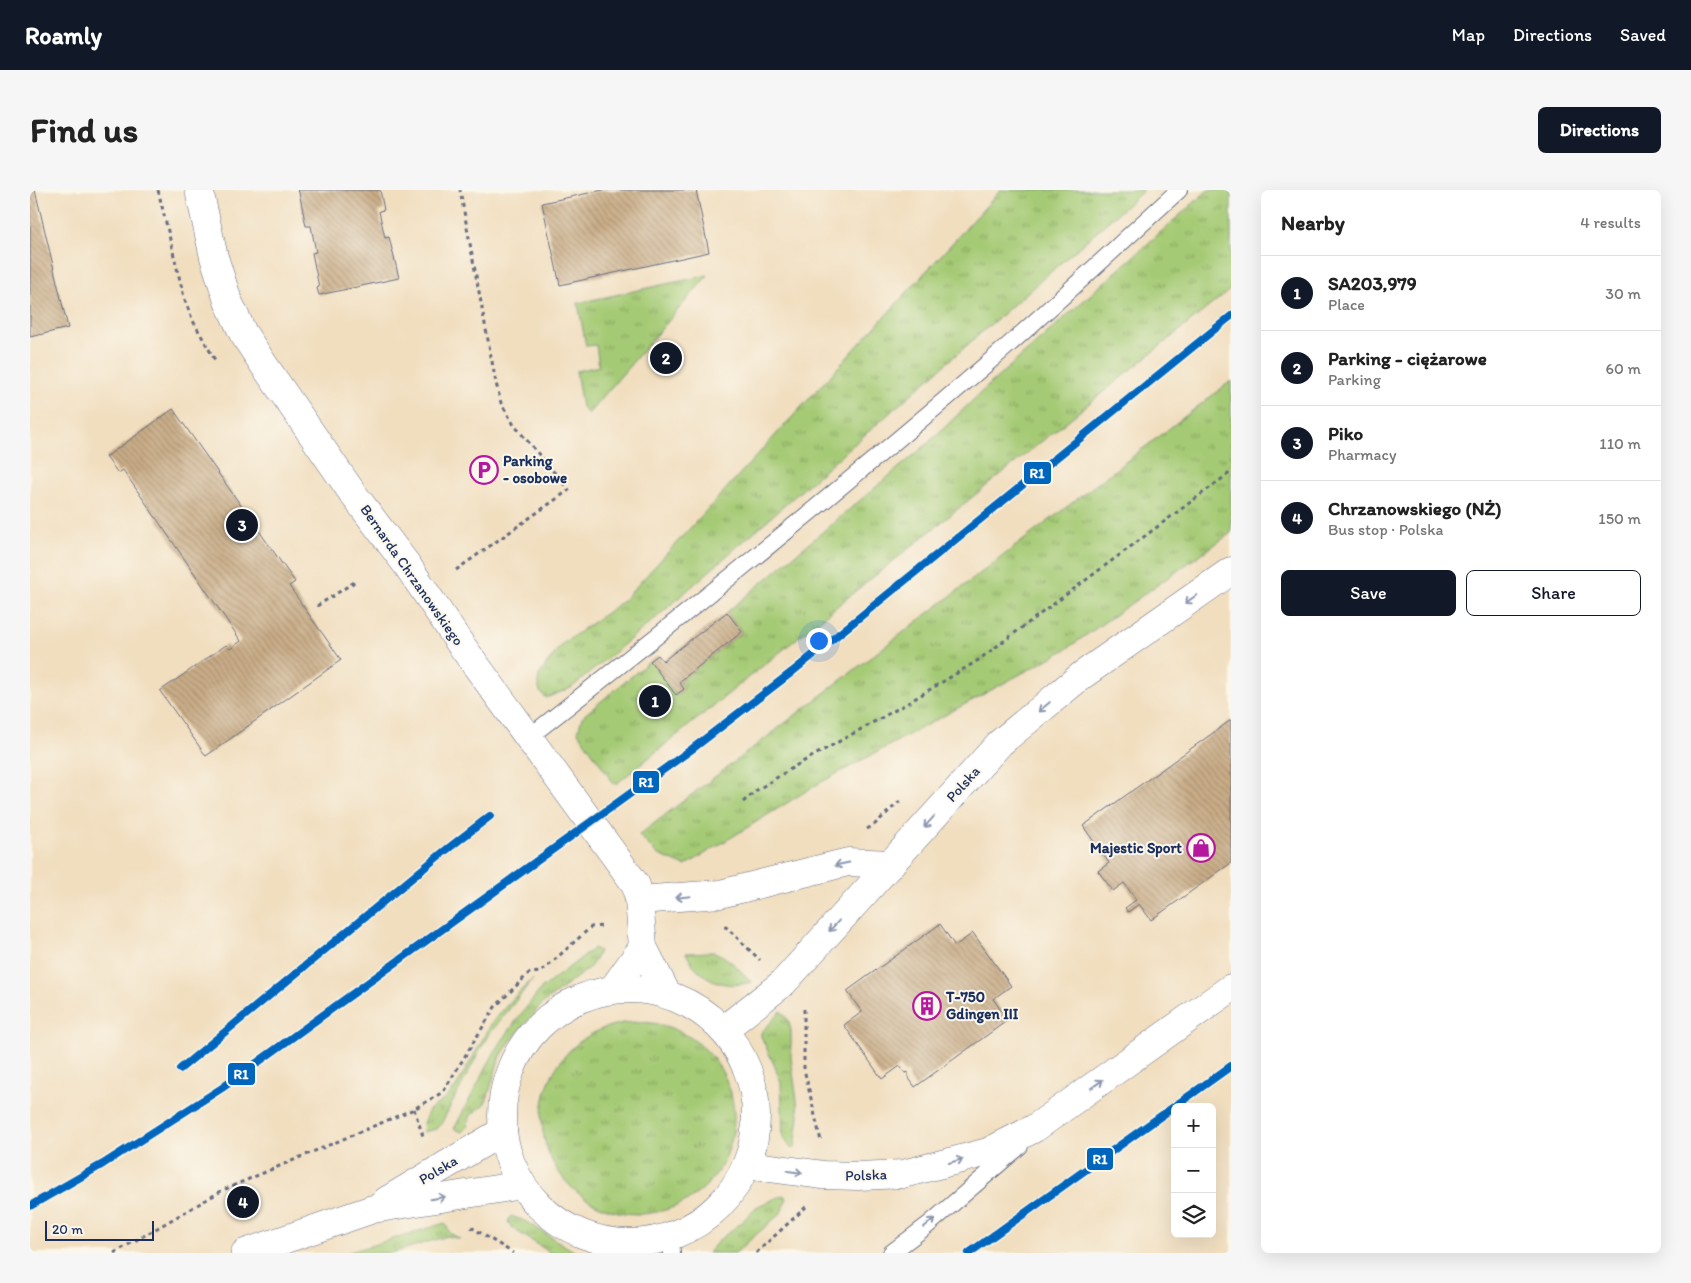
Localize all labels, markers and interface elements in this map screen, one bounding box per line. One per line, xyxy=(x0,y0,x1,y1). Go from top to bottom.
text: Roamly xyxy=(25,21,102,50)
text: Map xyxy=(1452,24,1485,46)
text: Directions xyxy=(1513,24,1592,46)
text: Saved xyxy=(1620,24,1666,46)
button: Directions xyxy=(1538,107,1661,153)
text: Find us xyxy=(30,109,138,151)
text: Nearby xyxy=(1281,210,1345,235)
text: 4 results xyxy=(1580,213,1641,232)
text: SA203,979 xyxy=(1328,272,1417,295)
text: 1 xyxy=(1293,284,1301,303)
text: 30 m xyxy=(1605,284,1641,303)
text: Place xyxy=(1328,295,1365,314)
pin: 2 xyxy=(650,339,682,377)
text: Parking - ciężarowe xyxy=(1328,347,1487,370)
text: 2 xyxy=(1293,359,1301,378)
text: 60 m xyxy=(1606,359,1641,378)
text: Parking xyxy=(1328,370,1381,389)
text: Piko xyxy=(1328,422,1363,445)
text: 3 xyxy=(1293,434,1301,453)
text: 110 m xyxy=(1599,434,1641,453)
text: Pharmacy xyxy=(1328,445,1396,464)
place label: Parking - osobowe xyxy=(503,452,567,487)
parking icon: Parking - osobowe xyxy=(469,455,499,485)
line badge: R1 xyxy=(1023,461,1052,485)
text: R1 xyxy=(1030,465,1045,482)
text: Chrzanowskiego (NŻ) xyxy=(1328,497,1502,520)
street label: Bernarda Chrzanowskiego xyxy=(356,501,468,649)
pin: 3 xyxy=(226,506,258,544)
text: 4 xyxy=(1292,509,1302,528)
text: 150 m xyxy=(1598,509,1641,528)
text: Bus stop · Polska xyxy=(1328,520,1443,539)
button: Save xyxy=(1281,570,1456,616)
button: Share xyxy=(1466,570,1641,616)
one-way arrow xyxy=(1184,594,1198,604)
your location xyxy=(806,628,832,654)
pin: 1 xyxy=(639,682,671,720)
one-way arrow xyxy=(1037,701,1050,713)
street label: Polska xyxy=(942,762,984,806)
line badge: R1 xyxy=(632,770,660,794)
text: R1 xyxy=(639,774,654,791)
one-way arrow xyxy=(923,815,935,828)
shop icon: Majestic Sport xyxy=(1186,833,1216,863)
place label: Majestic Sport xyxy=(1090,839,1182,858)
one-way arrow xyxy=(834,860,850,869)
one-way arrow xyxy=(676,892,692,902)
one-way arrow xyxy=(829,919,840,932)
place label: T-750 Gdingen III xyxy=(945,988,1019,1024)
building icon: T-750 Gdingen III xyxy=(912,991,942,1021)
line badge: R1 xyxy=(227,1062,256,1086)
text: R1 xyxy=(234,1066,249,1083)
one-way arrow xyxy=(1090,1078,1103,1089)
map controls xyxy=(1171,1103,1216,1238)
button: + xyxy=(1171,1103,1216,1148)
line badge: R1 xyxy=(1086,1147,1114,1171)
button: − xyxy=(1171,1148,1216,1193)
street label: Polska xyxy=(415,1151,461,1188)
text: R1 xyxy=(1093,1151,1108,1168)
one-way arrow xyxy=(948,1156,964,1165)
street label: Polska xyxy=(845,1165,888,1185)
one-way arrow xyxy=(787,1167,803,1177)
pin: 4 xyxy=(227,1183,259,1221)
one-way arrow xyxy=(430,1193,446,1203)
button: layers xyxy=(1171,1193,1216,1238)
scale bar xyxy=(45,1218,154,1241)
one-way arrow xyxy=(922,1218,935,1229)
text: 20 m xyxy=(52,1221,83,1238)

